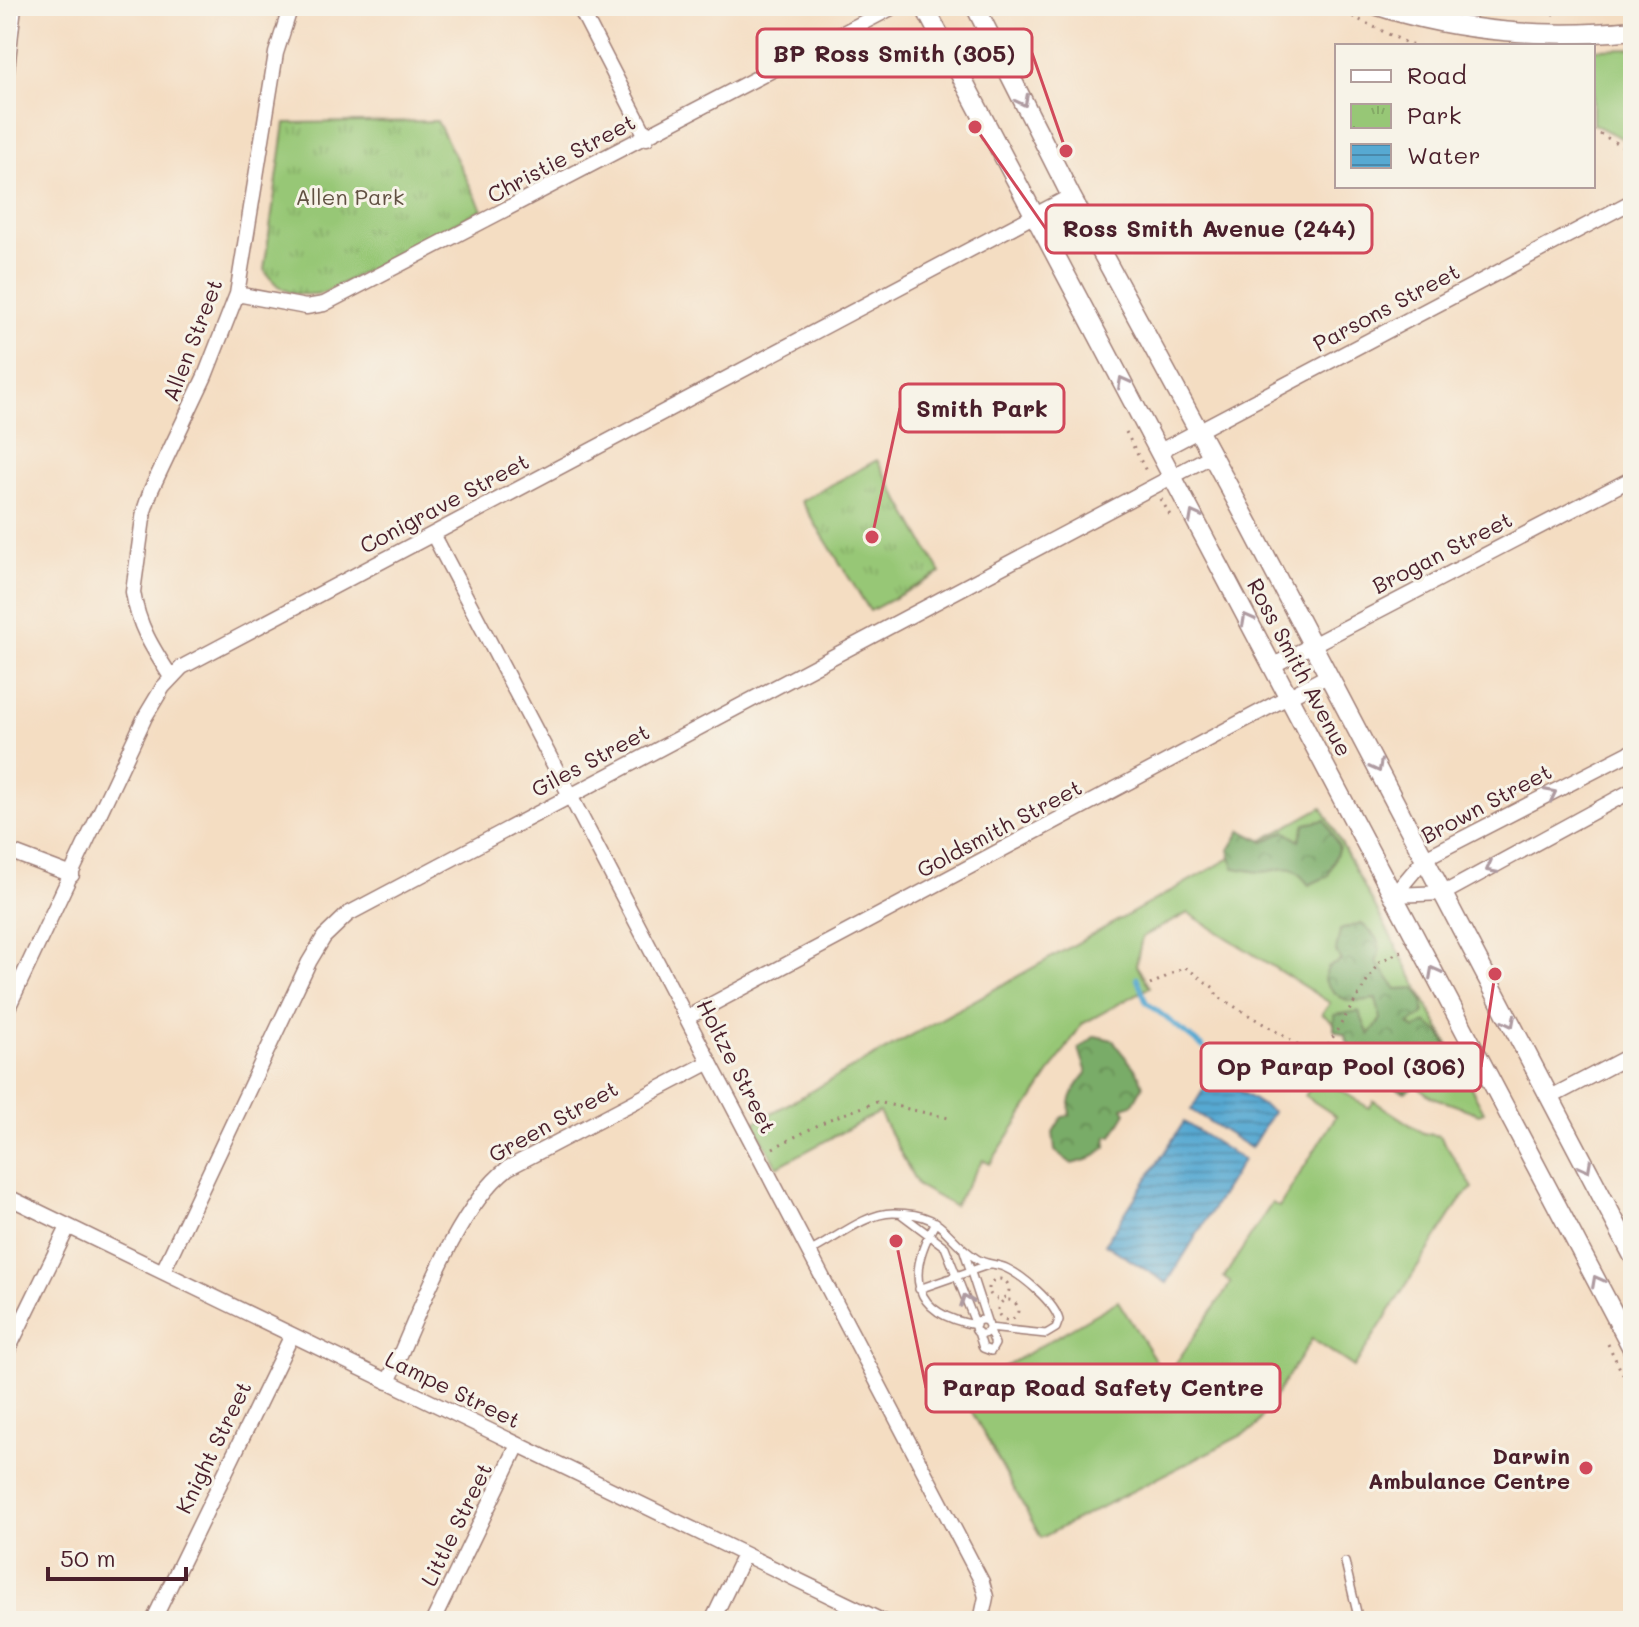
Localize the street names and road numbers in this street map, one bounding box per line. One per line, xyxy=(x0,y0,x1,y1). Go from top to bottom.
street label: Christie Street xyxy=(482,107,640,209)
street label: Parsons Street xyxy=(1308,256,1464,358)
street label: Allen Street xyxy=(155,275,229,405)
street label: Conigrave Street xyxy=(354,446,534,560)
street label: Brogan Street xyxy=(1367,504,1517,600)
street label: Ross Smith Avenue xyxy=(1241,573,1359,761)
street label: Giles Street xyxy=(526,717,654,803)
street label: Brown Street xyxy=(1416,756,1556,850)
street label: Goldsmith Street xyxy=(911,772,1087,884)
street label: Holtze Street xyxy=(691,994,783,1138)
street label: Green Street xyxy=(483,1073,623,1169)
street label: Lampe Street xyxy=(381,1344,525,1434)
street label: Knight Street xyxy=(168,1376,258,1518)
street label: Little Street xyxy=(414,1457,498,1591)

